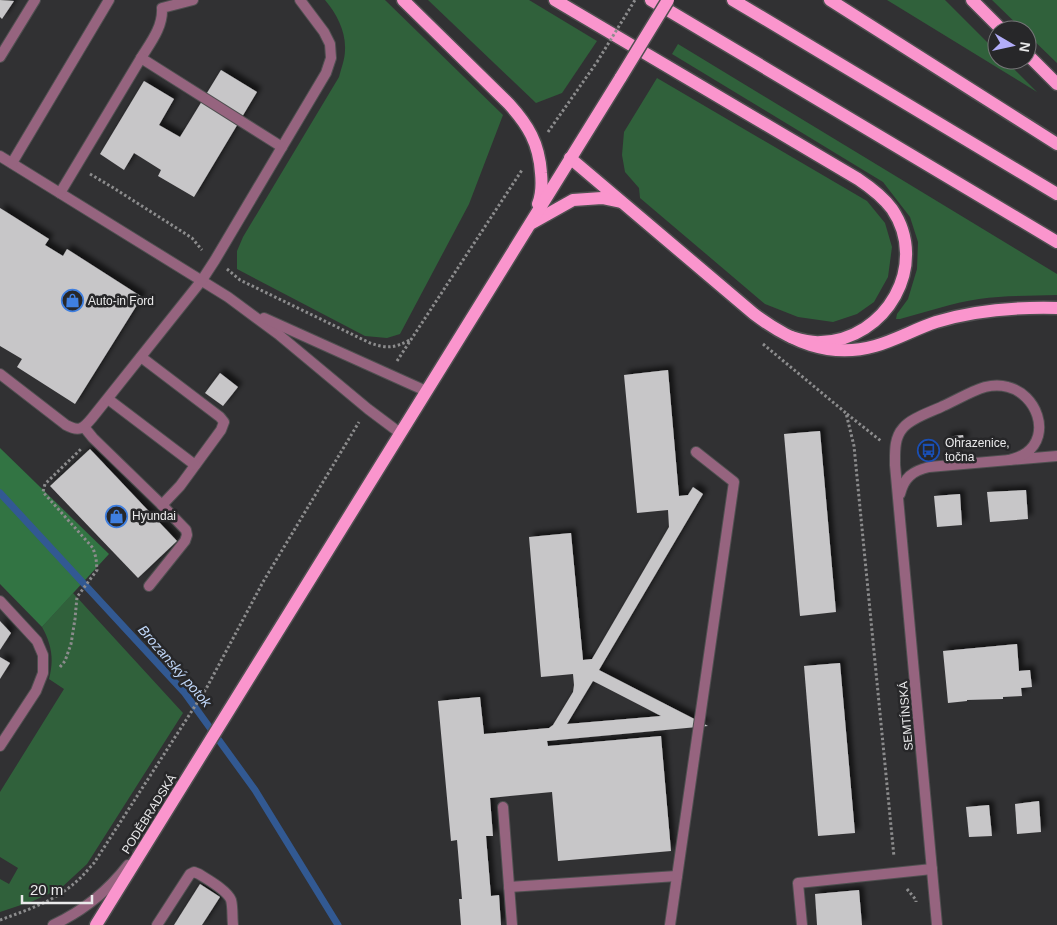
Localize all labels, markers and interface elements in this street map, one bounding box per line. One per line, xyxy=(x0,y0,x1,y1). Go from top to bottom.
north arrow xyxy=(987,20,1037,70)
text: N xyxy=(1016,41,1034,53)
shop icon: Auto-in Ford xyxy=(60,289,84,313)
place label: Auto-in Ford xyxy=(88,294,154,308)
place label: Ohrazenice, točna xyxy=(945,436,1010,464)
bus stop icon: Ohrazenice, točna xyxy=(917,438,941,462)
shop icon: Hyundai xyxy=(104,504,128,528)
place label: Hyundai xyxy=(132,509,176,523)
water label: Brozanský potok xyxy=(135,622,216,711)
street label: SEMTÍNSKÁ xyxy=(895,681,916,751)
street label: PODĚBRADSKÁ xyxy=(118,771,179,856)
scale bar xyxy=(22,872,92,904)
text: 20 m xyxy=(30,881,63,898)

